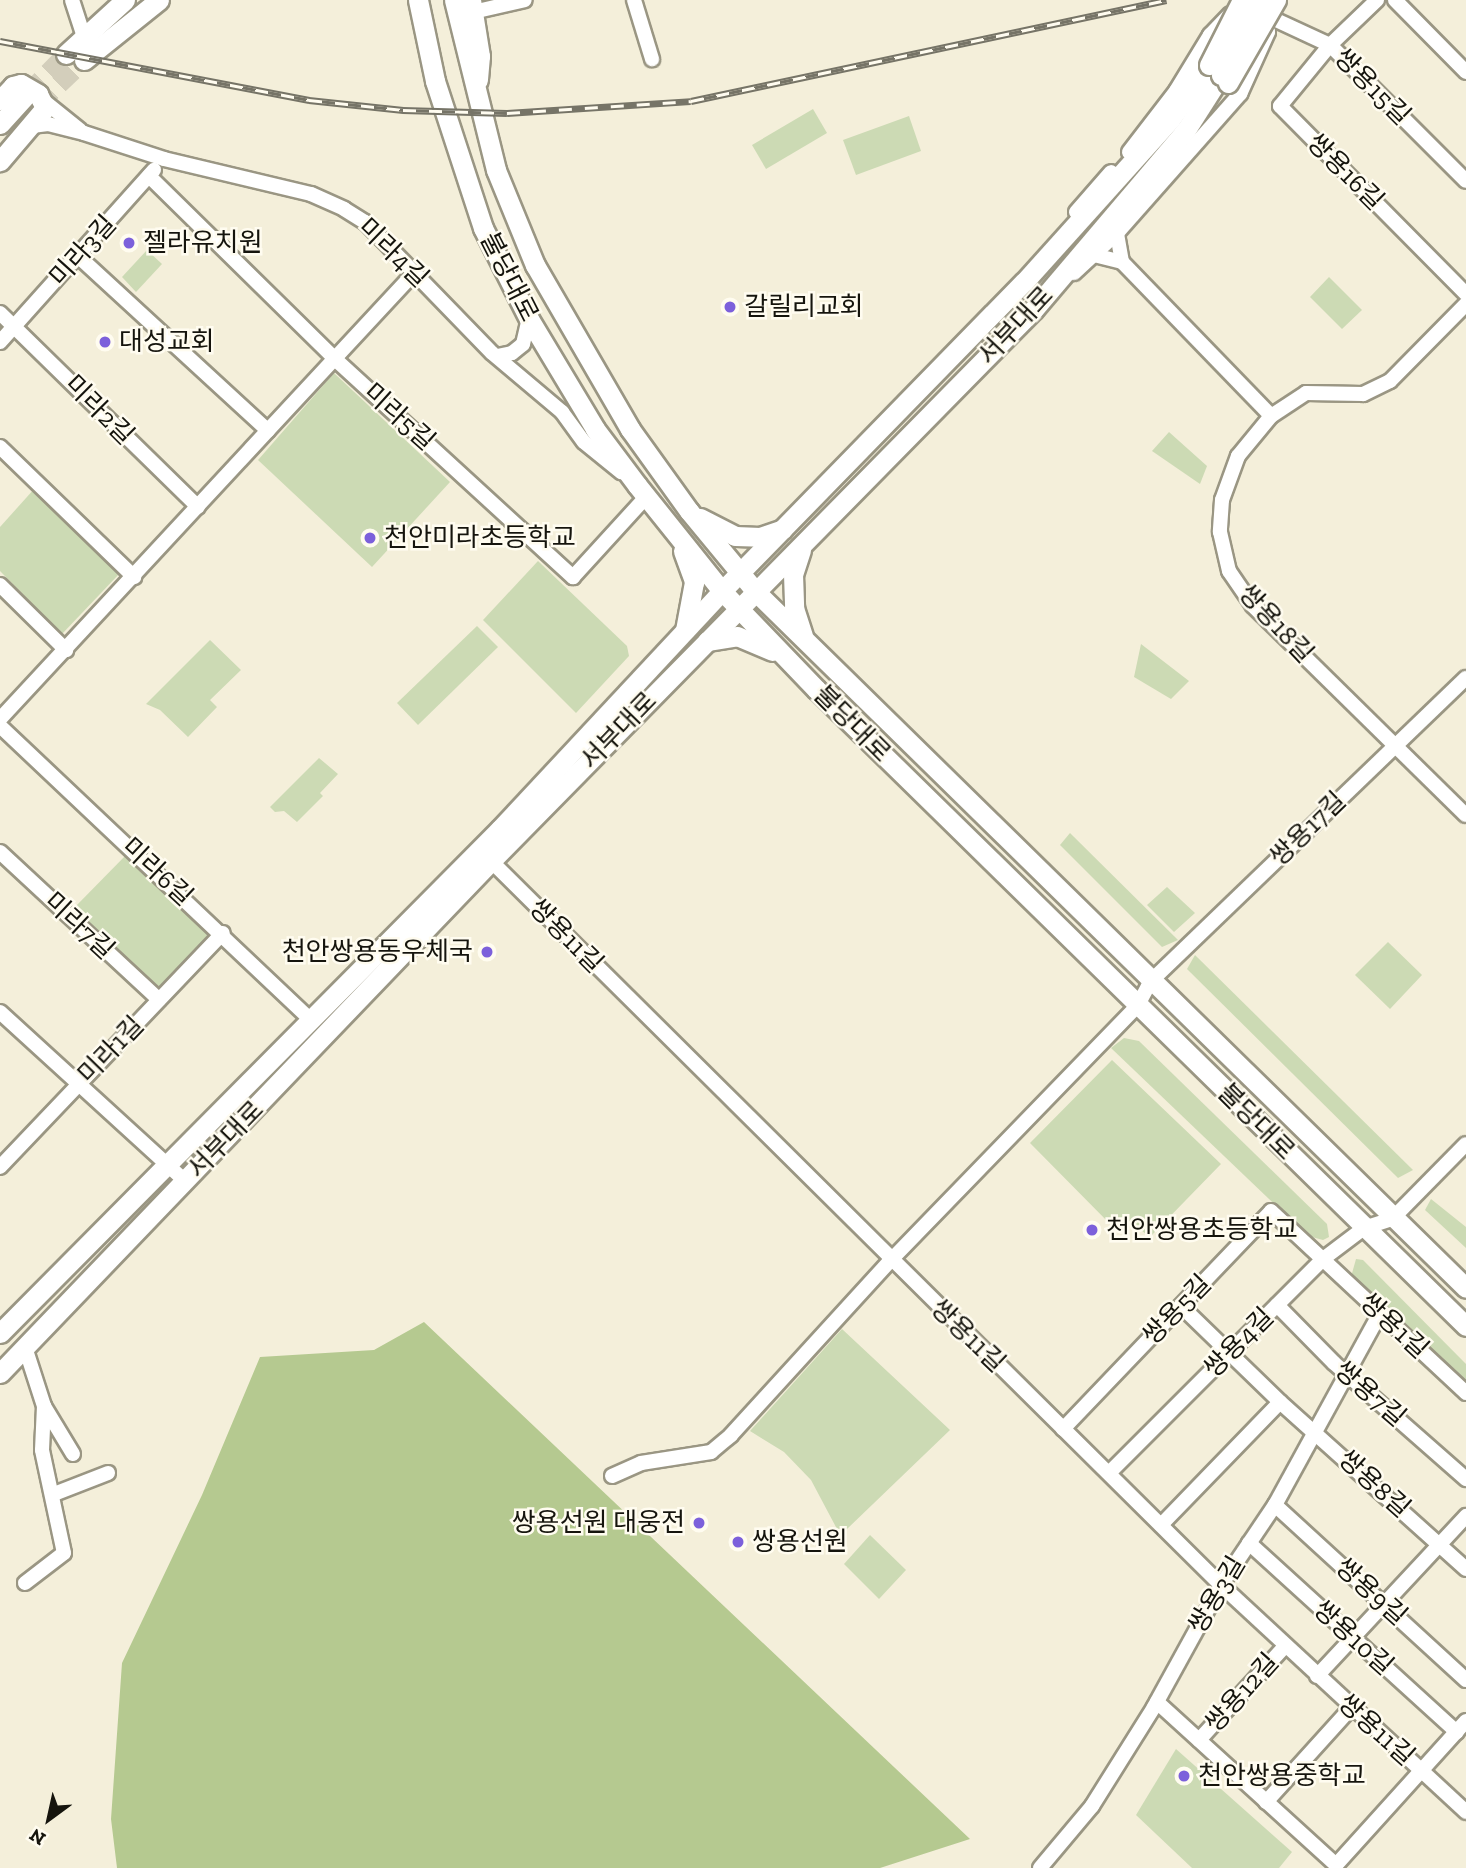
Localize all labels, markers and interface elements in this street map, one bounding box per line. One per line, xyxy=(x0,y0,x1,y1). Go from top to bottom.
street label: 쌍용15길 xyxy=(1327,42,1417,132)
street label: 쌍용16길 xyxy=(1300,127,1390,217)
street label: 미라3길 xyxy=(43,209,123,293)
street label: 미라4길 xyxy=(351,212,435,294)
place label: 젤라유치원 xyxy=(143,227,263,259)
street label: 불당대로 xyxy=(473,227,545,327)
marker: 젤라유치원 xyxy=(121,235,137,251)
street label: 서부대로 xyxy=(972,280,1060,372)
place label: 갈릴리교회 xyxy=(744,291,864,323)
marker: 갈릴리교회 xyxy=(722,299,738,315)
place label: 대성교회 xyxy=(119,326,215,358)
marker: 대성교회 xyxy=(97,334,113,350)
street label: 미라2길 xyxy=(58,369,140,451)
street label: 미라5길 xyxy=(357,377,441,457)
place label: 천안미라초등학교 xyxy=(384,522,575,554)
marker: 천안미라초등학교 xyxy=(362,530,378,546)
street label: 쌍용18길 xyxy=(1232,578,1320,670)
street label: 불당대로 xyxy=(807,679,897,769)
street label: 서부대로 xyxy=(575,686,663,776)
street label: 쌍용17길 xyxy=(1264,785,1352,873)
street label: 미라6길 xyxy=(115,831,199,913)
street label: 미라7길 xyxy=(38,886,120,966)
street label: 쌍용11길 xyxy=(523,893,609,979)
place label: 천안쌍용동우체국 xyxy=(282,936,473,968)
marker: 천안쌍용동우체국 xyxy=(479,944,495,960)
street label: 미라1길 xyxy=(71,1010,151,1090)
street label: 불당대로 xyxy=(1211,1077,1301,1167)
street label: 서부대로 xyxy=(182,1095,270,1185)
place label: 천안쌍용초등학교 xyxy=(1106,1214,1297,1246)
marker: 천안쌍용초등학교 xyxy=(1084,1222,1100,1238)
street label: 쌍용5길 xyxy=(1136,1269,1218,1351)
street label: 쌍용1길 xyxy=(1353,1287,1435,1365)
street label: 쌍용11길 xyxy=(924,1293,1012,1379)
street label: 쌍용4길 xyxy=(1198,1302,1280,1384)
street label: 쌍용7길 xyxy=(1328,1355,1412,1433)
street label: 쌍용8길 xyxy=(1332,1444,1416,1524)
place label: 쌍용선원 대웅전 xyxy=(512,1507,685,1539)
marker: 쌍용선원 대웅전 xyxy=(691,1515,707,1531)
place label: 쌍용선원 xyxy=(752,1526,848,1558)
marker: 쌍용선원 xyxy=(730,1534,746,1550)
street label: 쌍용3길 xyxy=(1182,1551,1252,1639)
street label: 쌍용9길 xyxy=(1329,1552,1413,1632)
street label: 쌍용10길 xyxy=(1307,1594,1399,1682)
street label: 쌍용12길 xyxy=(1199,1647,1285,1739)
street label: 쌍용11길 xyxy=(1331,1688,1421,1772)
place label: 천안쌍용중학교 xyxy=(1198,1760,1365,1792)
marker: 천안쌍용중학교 xyxy=(1176,1768,1192,1784)
north arrow xyxy=(14,1784,84,1854)
text: N xyxy=(25,1823,50,1851)

